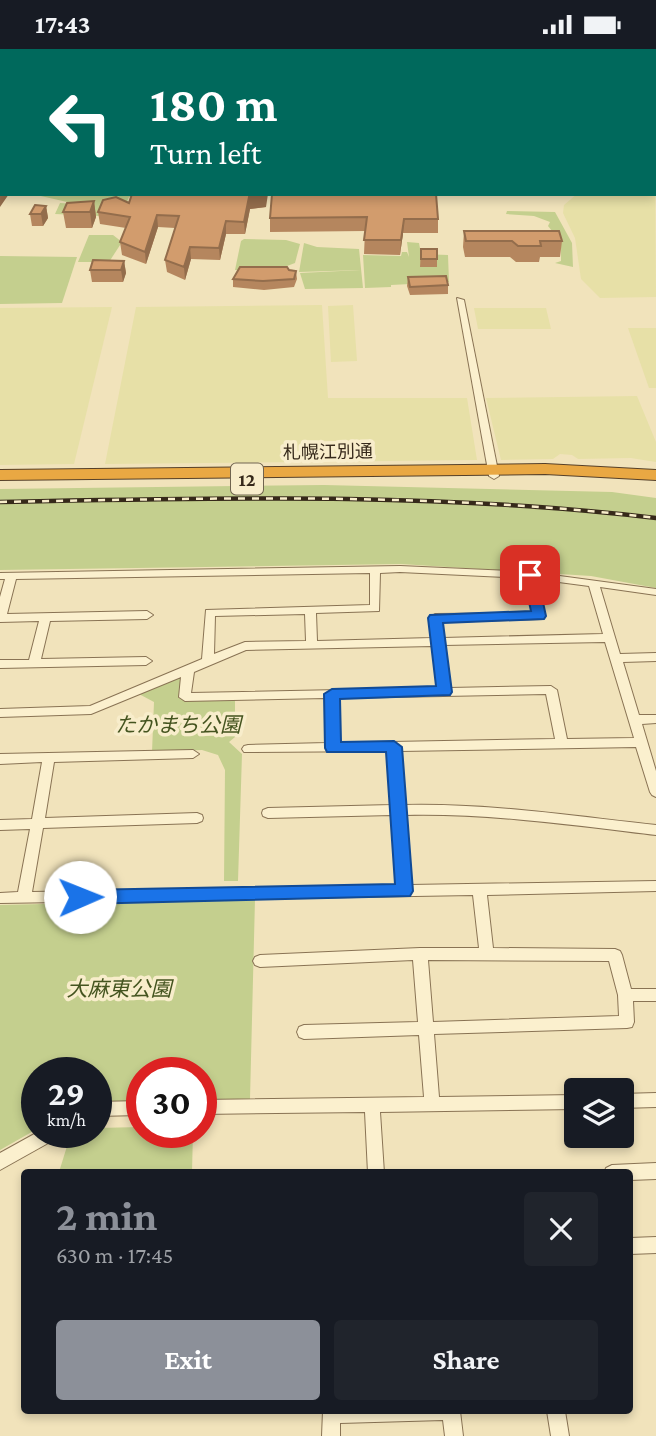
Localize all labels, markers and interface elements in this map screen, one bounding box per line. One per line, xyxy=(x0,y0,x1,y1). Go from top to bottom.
text: 17:43 xyxy=(35,10,91,39)
icon: left xyxy=(35,77,126,168)
text: 180 m xyxy=(150,77,278,132)
text: Turn left xyxy=(150,135,261,171)
street label: 札幌江別通 xyxy=(283,441,373,463)
road number: 12 xyxy=(231,463,263,495)
pin xyxy=(500,545,560,605)
icon: arrive xyxy=(511,556,549,594)
park label: たかまち公園 xyxy=(115,713,244,737)
position arrow xyxy=(43,860,117,934)
park label: 大麻東公園 xyxy=(67,977,174,1001)
speed limit sign: 30 xyxy=(126,1057,217,1148)
text: 29 xyxy=(48,1074,85,1113)
map controls xyxy=(564,1078,634,1148)
button: layers xyxy=(564,1078,634,1148)
text: km/h xyxy=(47,1110,86,1130)
text: 2 min xyxy=(56,1192,157,1239)
button: close xyxy=(524,1192,598,1266)
text: 630 m · 17:45 xyxy=(56,1242,173,1268)
button: Exit xyxy=(56,1320,320,1400)
button: Share xyxy=(334,1320,598,1400)

